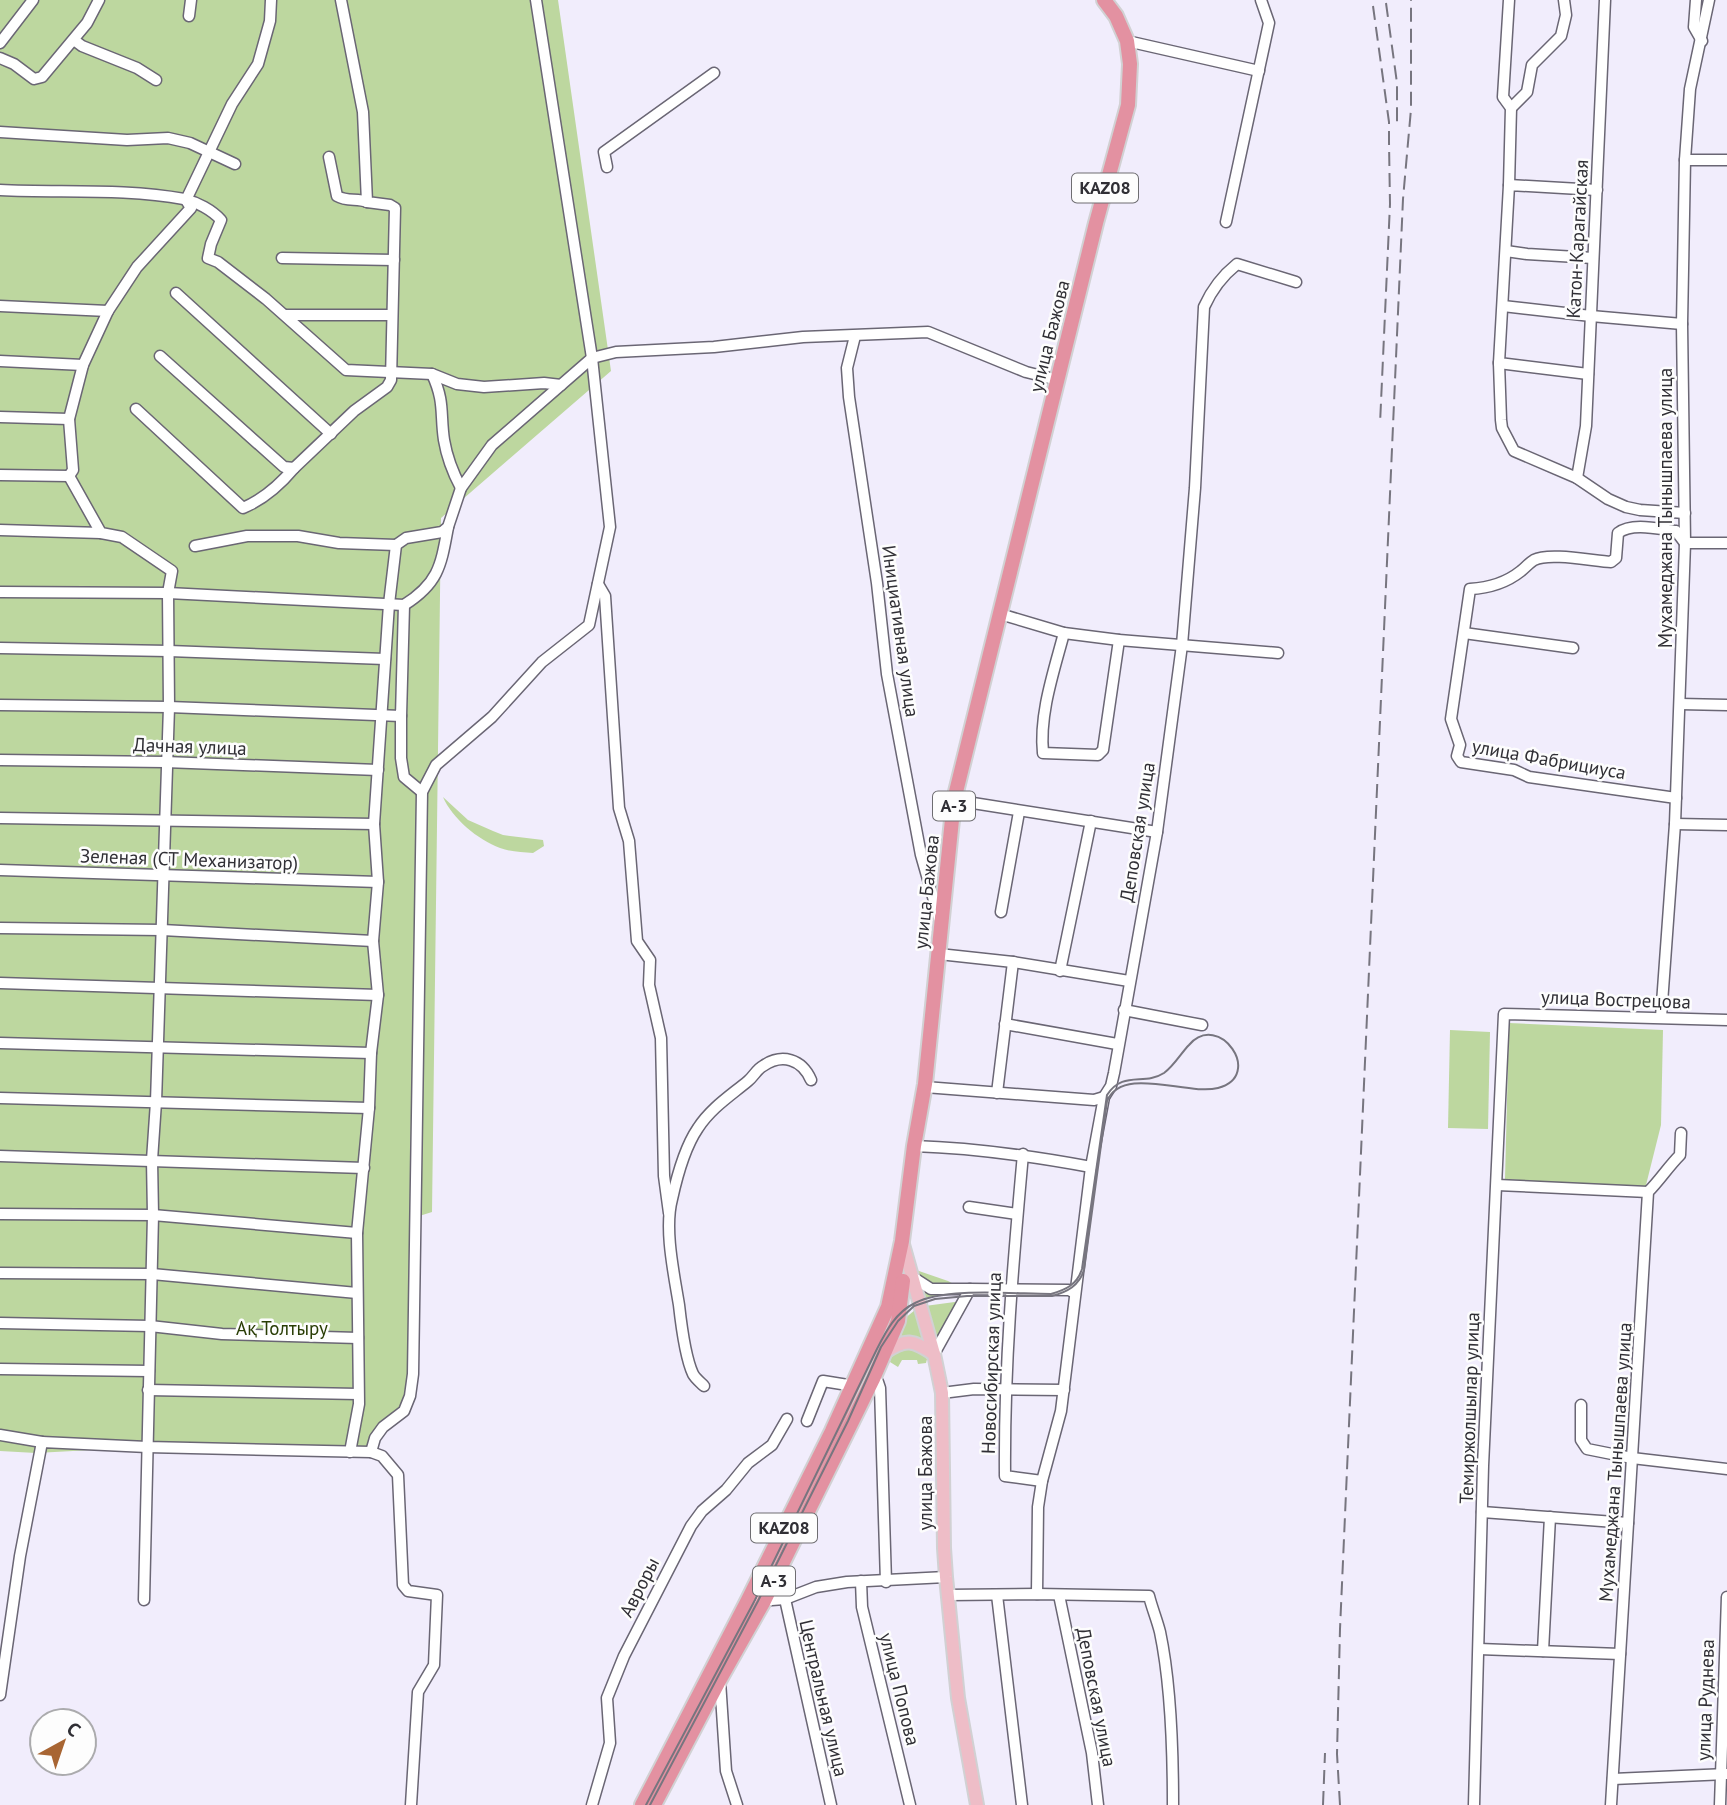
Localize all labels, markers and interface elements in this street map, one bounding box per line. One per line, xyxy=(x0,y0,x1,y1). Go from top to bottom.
street label: Катон-Карагайская xyxy=(1561,159,1593,319)
road number: KAZ08 xyxy=(1072,174,1138,202)
street label: улица Бажова xyxy=(1023,277,1075,395)
street label: Мухамеджана Тынышпаева улица xyxy=(1653,368,1677,648)
street label: Инициативная улица xyxy=(877,544,925,718)
street label: Дачная улица xyxy=(133,732,247,760)
street label: улица Фабрициуса xyxy=(1470,734,1628,784)
street label: Деповская улица xyxy=(1114,760,1160,904)
road number: A-3 xyxy=(933,792,975,820)
street label: улица Бажова xyxy=(908,834,944,950)
street label: Зеленая (СТ Механизатор) xyxy=(80,843,298,875)
street label: улица Вострецова xyxy=(1541,984,1691,1014)
street label: Новосибирская улица xyxy=(976,1272,1006,1454)
street label: Темиржолшылар улица xyxy=(1454,1312,1484,1504)
park label: Ақ Толтыру xyxy=(236,1316,328,1340)
street label: Мухамеджана Тынышпаева улица xyxy=(1593,1321,1637,1603)
street label: улица Бажова xyxy=(913,1416,937,1530)
road number: KAZ08 xyxy=(751,1513,817,1542)
street label: Авроры xyxy=(614,1553,664,1621)
road number: А-3 xyxy=(753,1566,795,1596)
street label: Центральная улица xyxy=(794,1617,854,1779)
street label: Деповская улица xyxy=(1072,1625,1122,1769)
street label: улица Попова xyxy=(874,1630,926,1748)
street label: улица Руднева xyxy=(1691,1639,1719,1761)
north arrow xyxy=(28,1707,98,1777)
text: С xyxy=(62,1716,86,1742)

